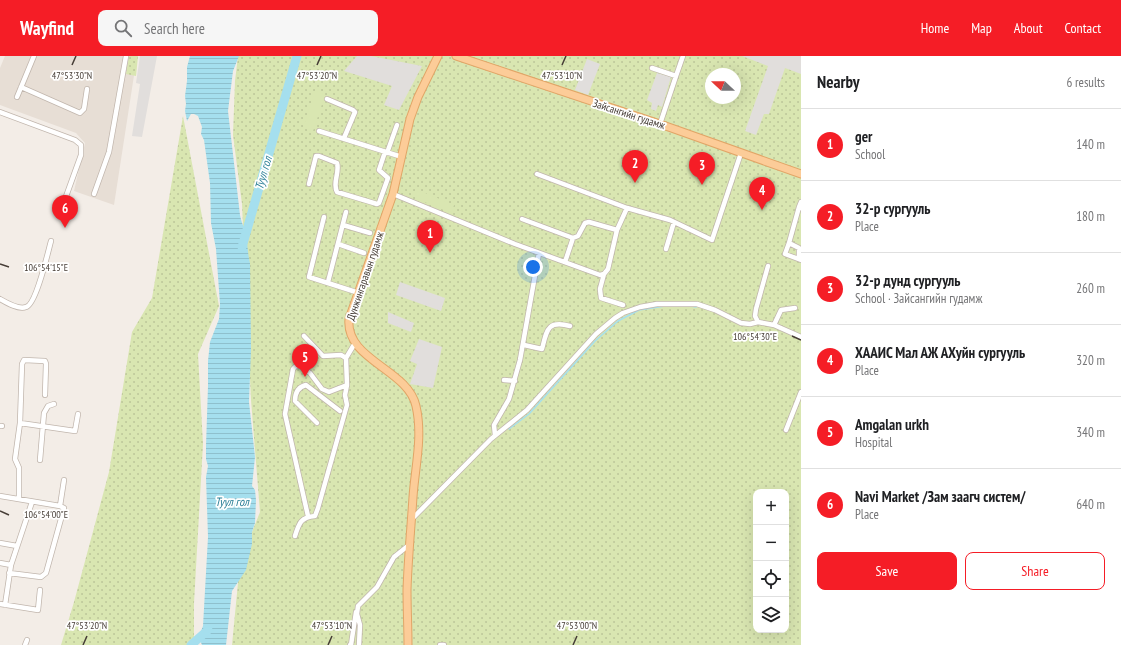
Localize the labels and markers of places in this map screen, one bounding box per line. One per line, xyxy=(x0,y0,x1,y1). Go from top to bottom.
pin: 2 xyxy=(622,150,648,183)
pin: 3 xyxy=(689,152,715,185)
pin: 4 xyxy=(749,177,775,210)
pin: 6 xyxy=(52,195,78,228)
pin: 1 xyxy=(417,220,443,253)
pin: 5 xyxy=(292,344,318,377)

